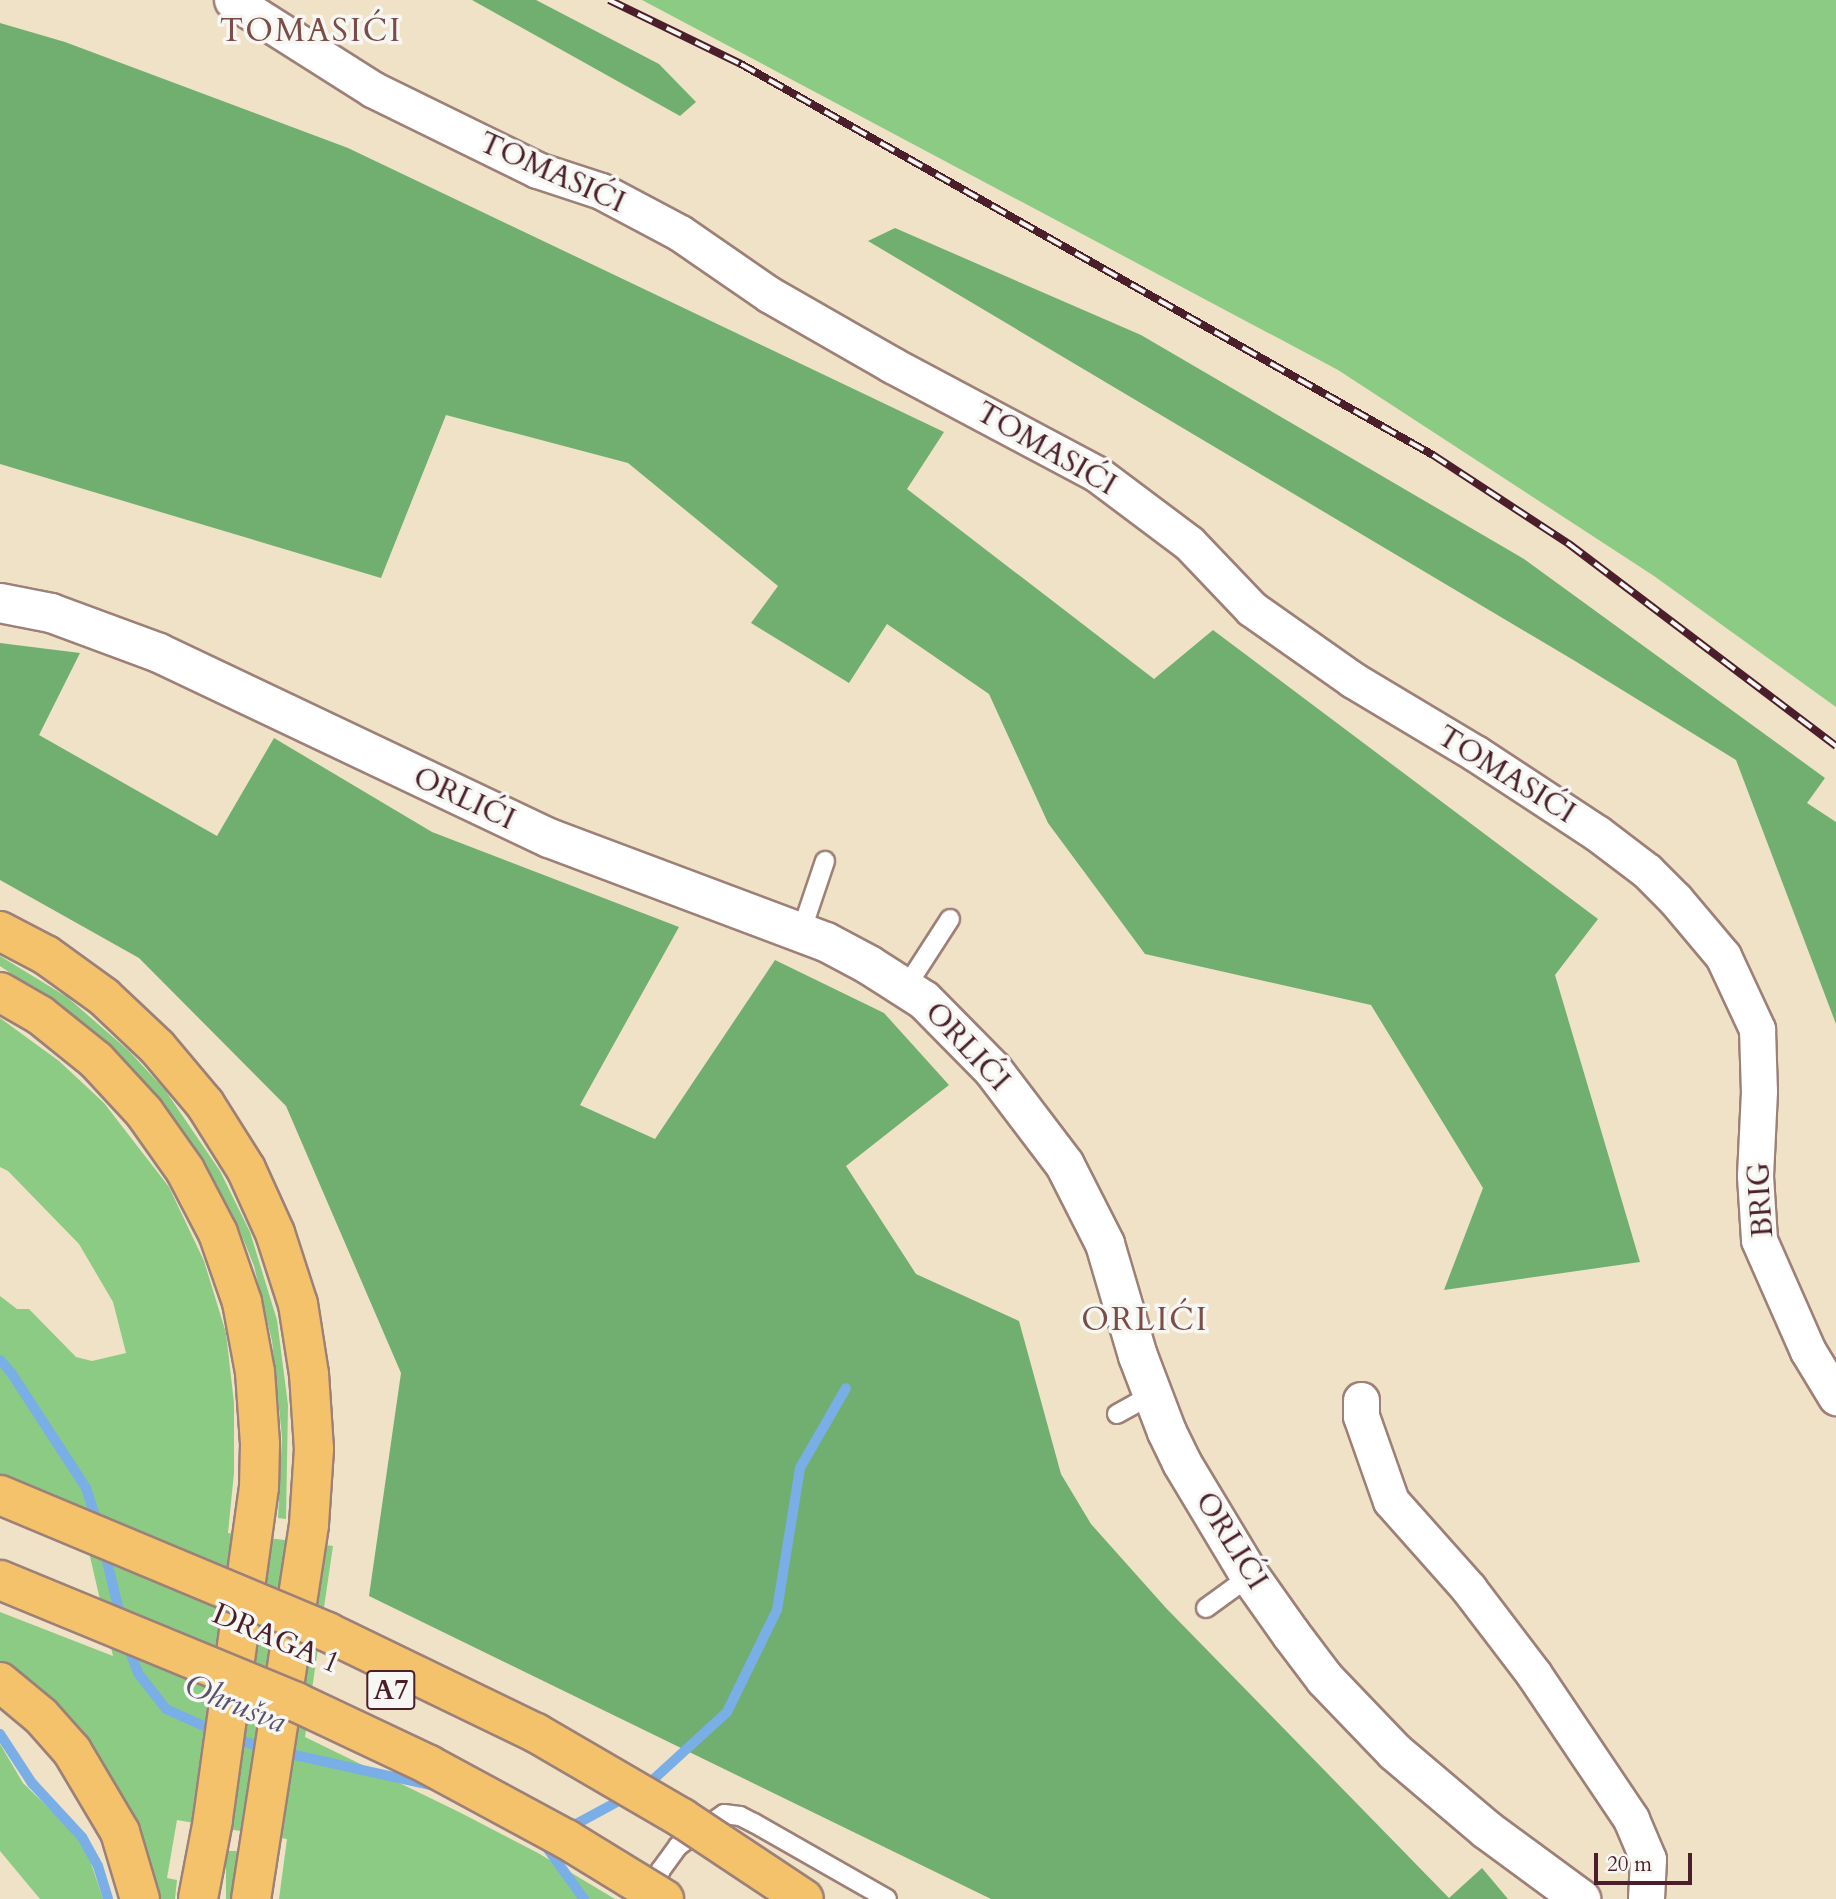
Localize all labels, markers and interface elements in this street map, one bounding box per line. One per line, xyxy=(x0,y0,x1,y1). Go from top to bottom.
district label: TOMASIĆI xyxy=(221,12,401,50)
street label: TOMASIĆI xyxy=(473,125,631,221)
street label: TOMASIĆI xyxy=(969,394,1123,504)
street label: TOMASIĆI xyxy=(1430,718,1582,832)
street label: ORLIĆI xyxy=(407,760,521,838)
street label: ORLIĆI xyxy=(917,995,1017,1099)
street label: BRIG xyxy=(1740,1161,1782,1239)
district label: ORLIĆI xyxy=(1082,1301,1208,1339)
street label: ORLIĆI xyxy=(1187,1486,1275,1596)
street label: DRAGA 1 xyxy=(207,1596,345,1682)
water label: Ohrušva xyxy=(179,1666,291,1742)
road number: A7 xyxy=(365,1666,417,1714)
scale bar xyxy=(1598,1840,1696,1884)
text: 20 m xyxy=(1607,1850,1652,1879)

